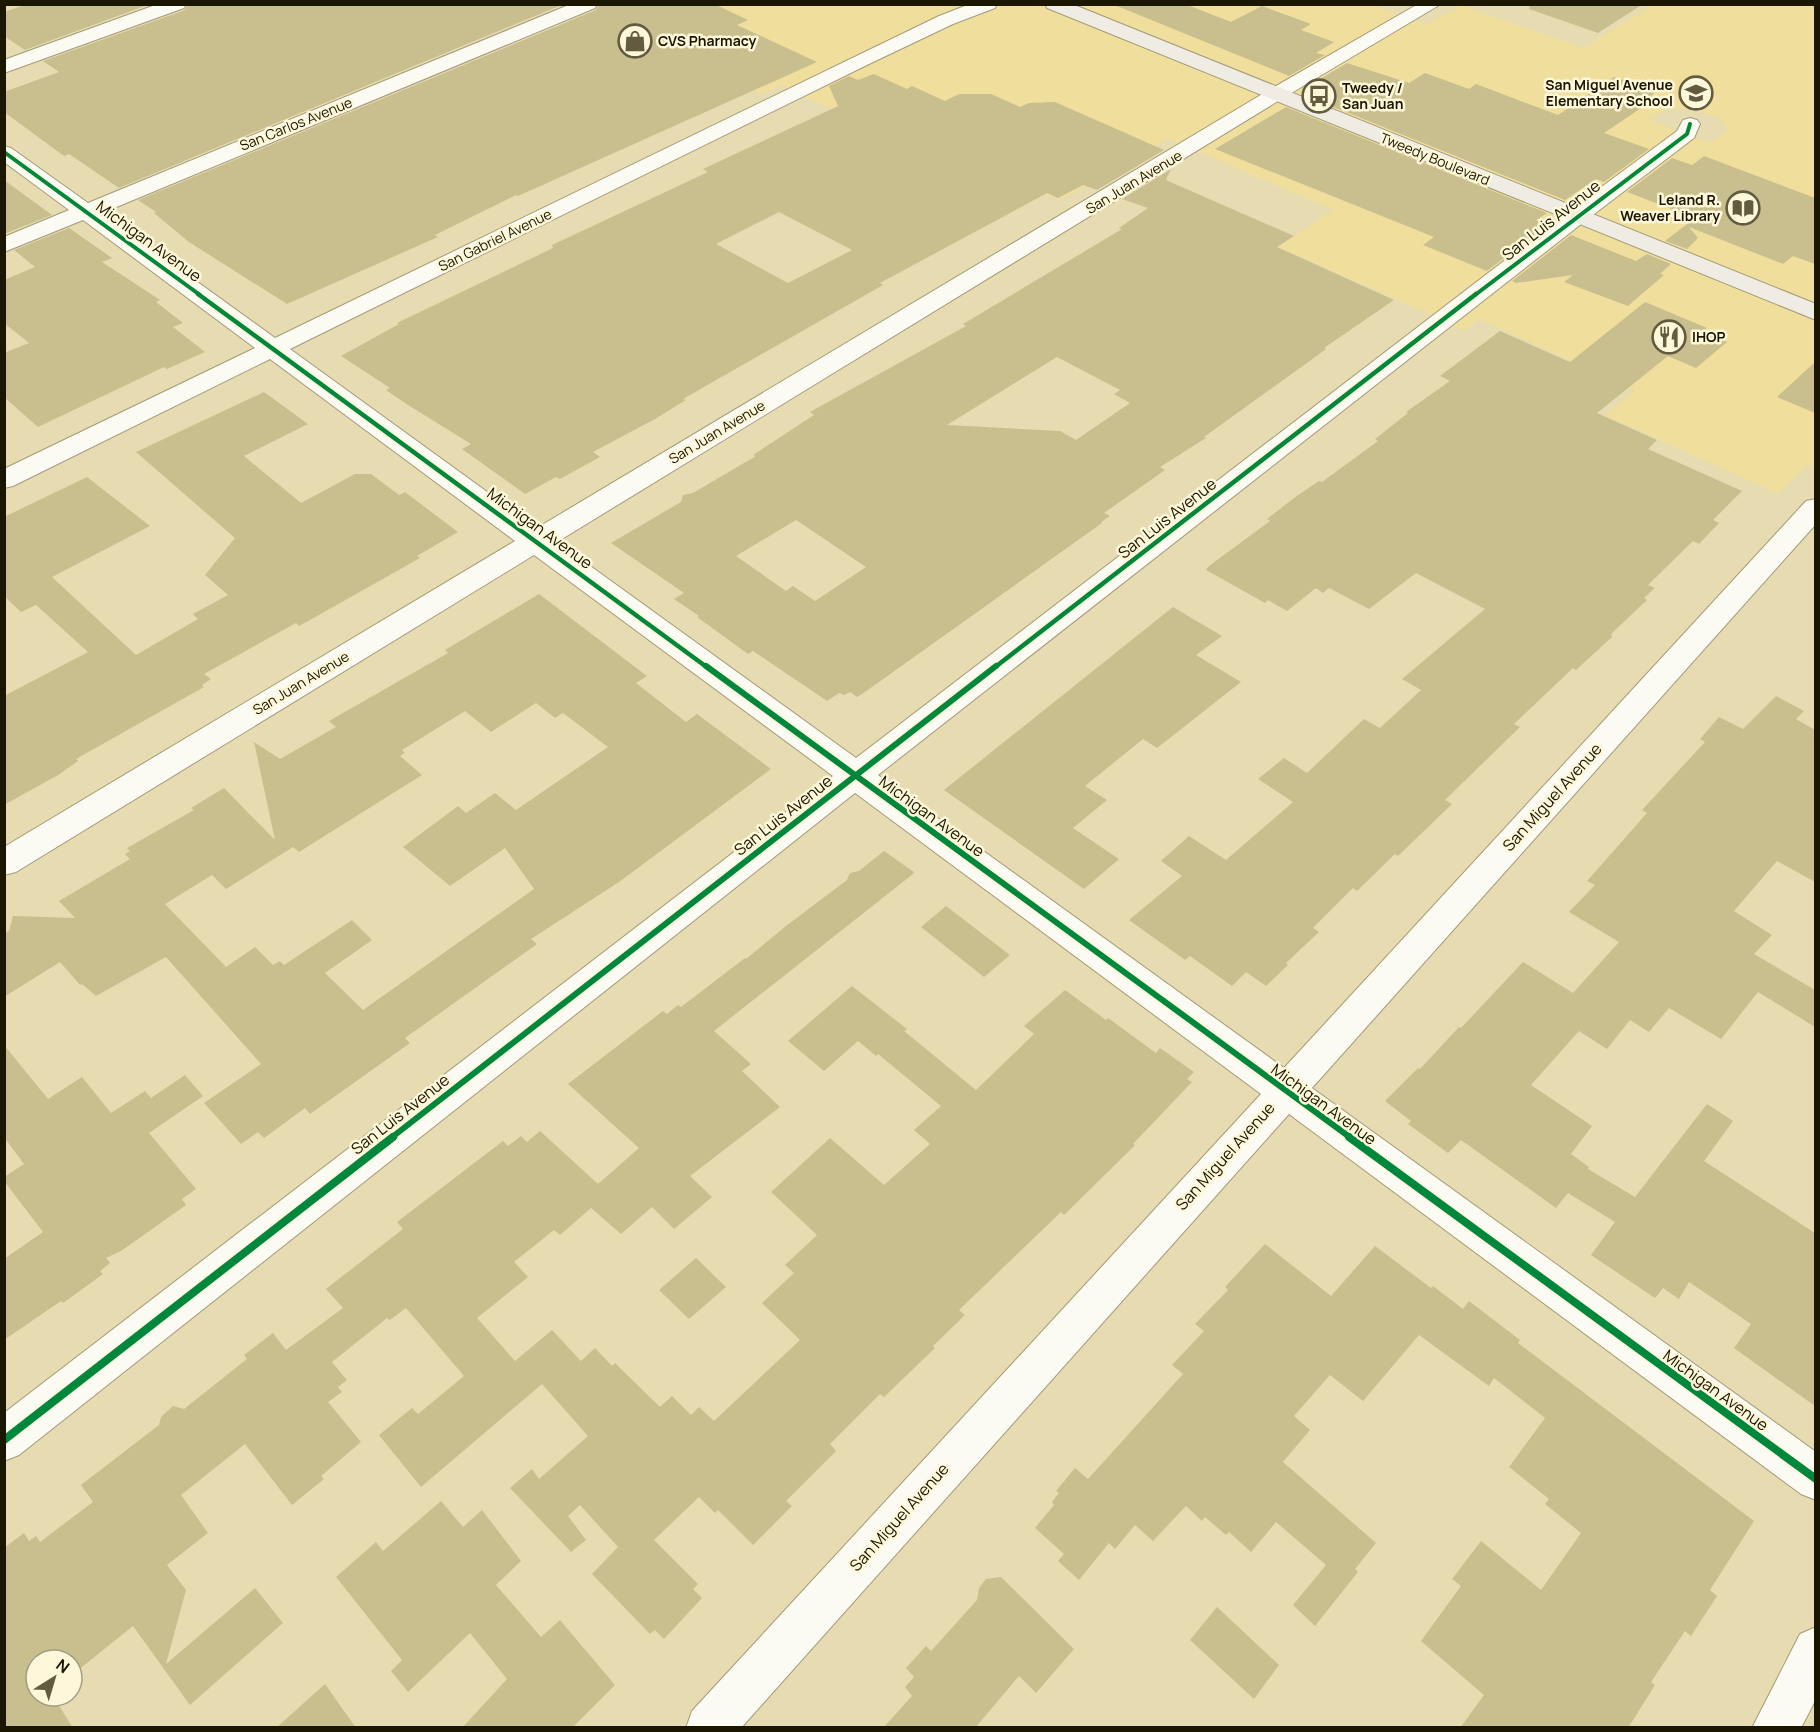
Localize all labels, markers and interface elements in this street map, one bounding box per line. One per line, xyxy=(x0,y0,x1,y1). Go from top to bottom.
shop icon: CVS Pharmacy xyxy=(617,23,653,59)
place label: CVS Pharmacy xyxy=(658,31,757,50)
place label: San Miguel Avenue Elementary School xyxy=(1545,75,1673,110)
school or university icon: San Miguel Avenue Elementary School xyxy=(1678,75,1714,111)
bus stop icon: Tweedy / San Juan xyxy=(1301,78,1337,114)
place label: Tweedy / San Juan xyxy=(1342,78,1403,113)
street label: San Carlos Avenue xyxy=(237,92,355,155)
street label: Tweedy Boulevard xyxy=(1377,128,1493,189)
street label: San Juan Avenue xyxy=(1082,145,1185,218)
street label: San Luis Avenue xyxy=(1497,175,1605,265)
place label: Leland R. Weaver Library xyxy=(1620,190,1720,225)
library icon: Leland R. Weaver Library xyxy=(1725,190,1761,226)
street label: Michigan Avenue xyxy=(92,195,206,287)
street label: San Gabriel Avenue xyxy=(435,204,555,275)
restaurant icon: IHOP xyxy=(1651,319,1687,355)
place label: IHOP xyxy=(1692,327,1726,346)
street label: San Juan Avenue xyxy=(665,395,768,468)
street label: San Luis Avenue xyxy=(1113,473,1221,563)
street label: Michigan Avenue xyxy=(483,482,597,574)
street label: San Juan Avenue xyxy=(249,646,352,719)
street label: San Miguel Avenue xyxy=(1497,738,1607,856)
street label: San Luis Avenue xyxy=(729,770,837,860)
street label: Michigan Avenue xyxy=(875,770,989,862)
street label: Michigan Avenue xyxy=(1267,1058,1381,1150)
street label: San Luis Avenue xyxy=(346,1069,454,1159)
street label: San Miguel Avenue xyxy=(1170,1097,1280,1215)
street label: Michigan Avenue xyxy=(1659,1344,1773,1436)
street label: San Miguel Avenue xyxy=(844,1458,954,1576)
north arrow xyxy=(24,1648,84,1708)
text: N xyxy=(52,1654,74,1678)

